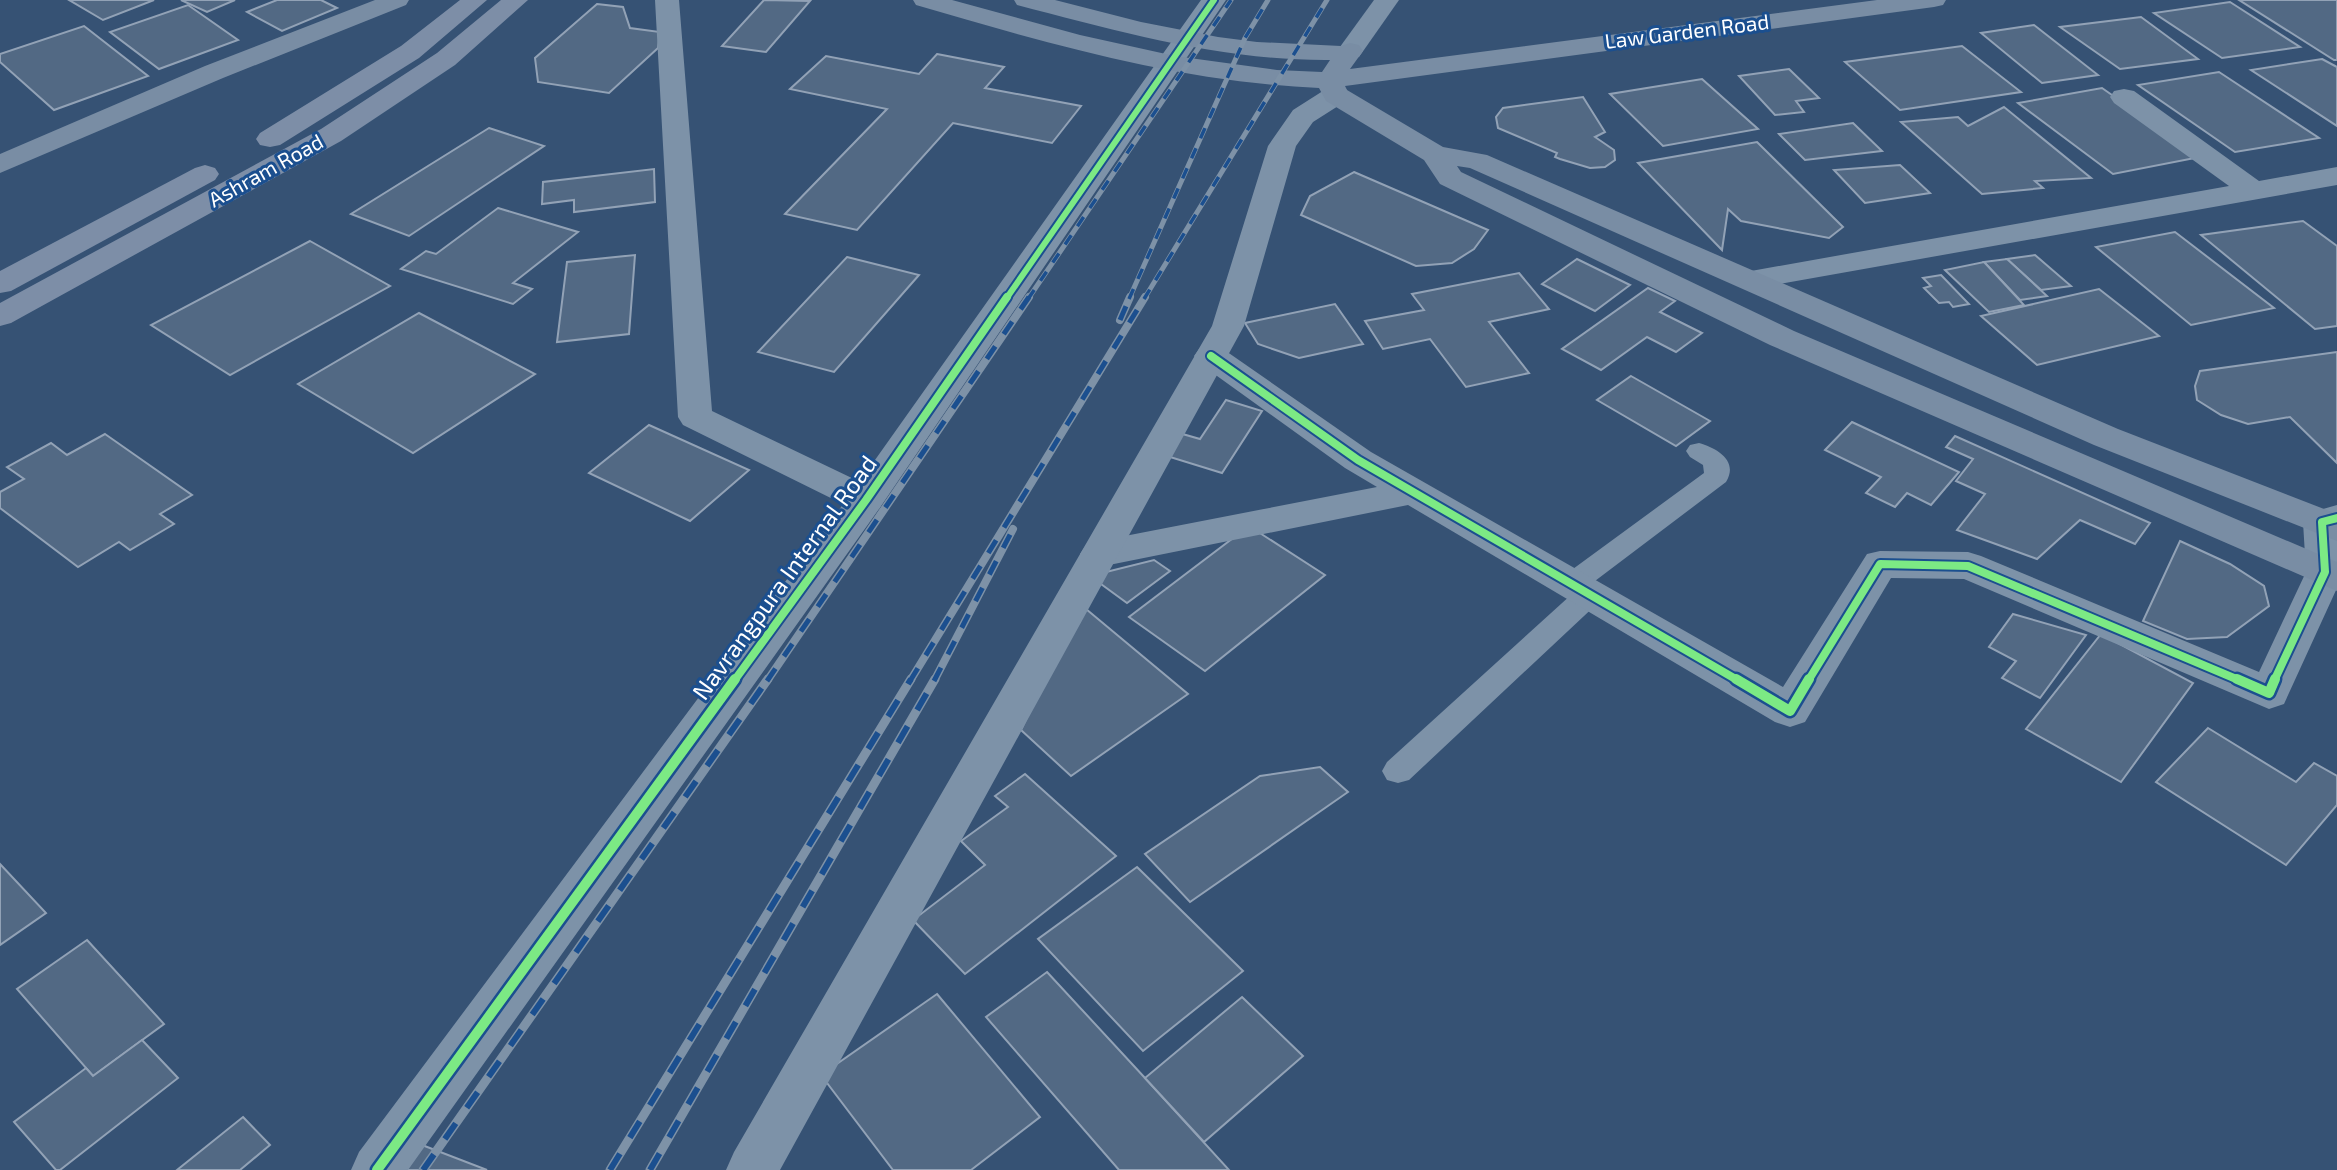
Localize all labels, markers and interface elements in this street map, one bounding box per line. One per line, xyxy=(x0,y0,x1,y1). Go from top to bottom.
street label: Law Garden Road xyxy=(1603,8,1770,53)
street label: Ashram Road xyxy=(204,128,327,211)
street label: Navrangpura Internal Road xyxy=(685,449,882,705)

